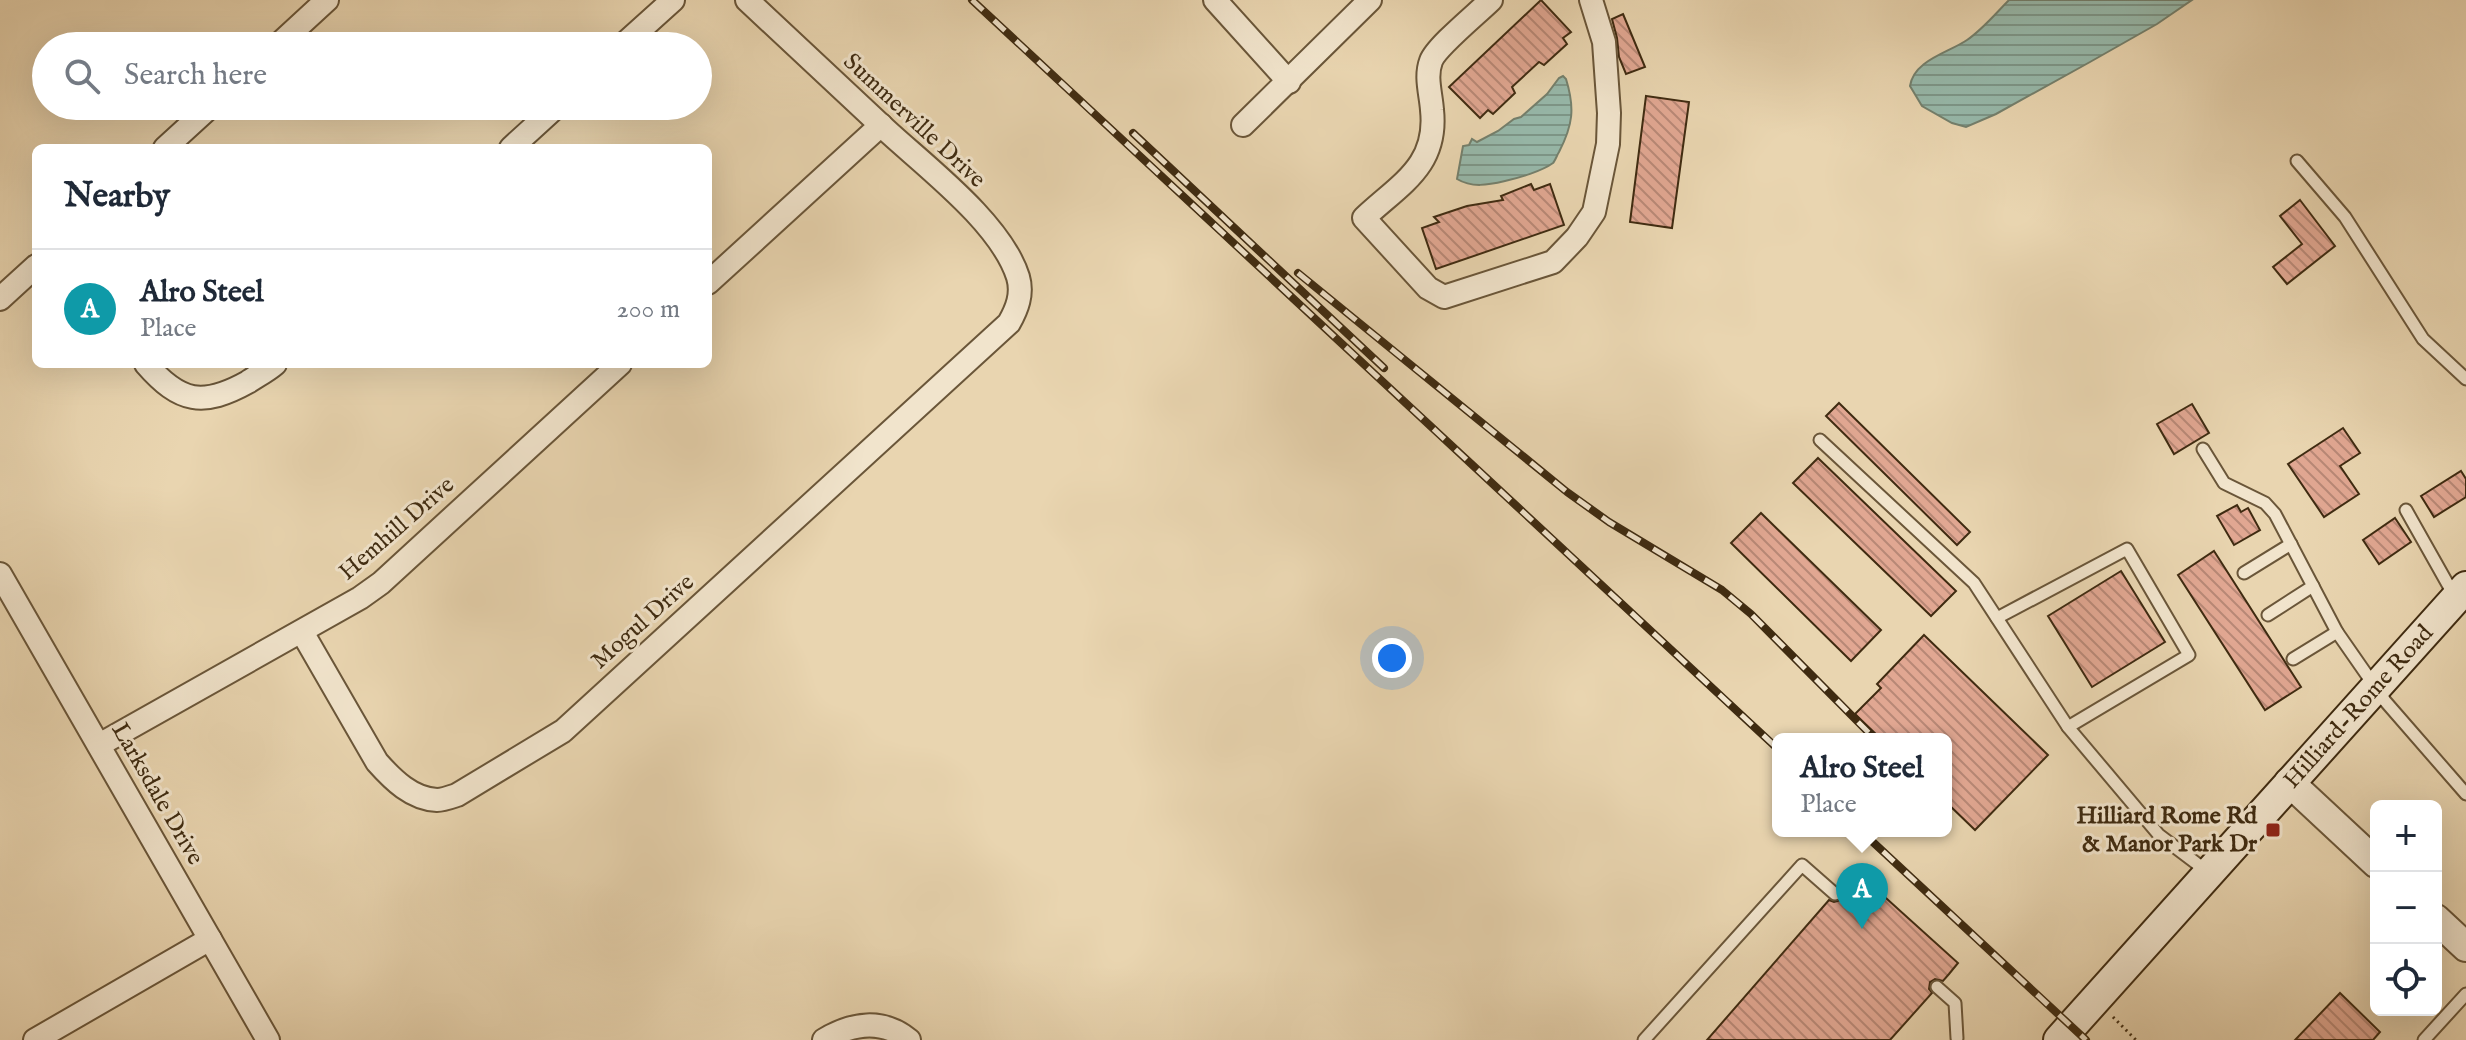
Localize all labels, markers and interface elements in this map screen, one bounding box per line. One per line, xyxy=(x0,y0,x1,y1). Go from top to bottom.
search box xyxy=(32,32,712,120)
street label: Summerville Drive xyxy=(836,47,992,195)
icon: search xyxy=(60,54,104,98)
text: Search here xyxy=(124,57,267,95)
text: Nearby xyxy=(64,175,170,218)
text: Alro Steel xyxy=(140,274,264,312)
text: A xyxy=(81,293,99,326)
text: 200 m xyxy=(616,293,680,326)
text: Place xyxy=(140,312,196,345)
street label: Hemhill Drive xyxy=(333,470,461,588)
street label: Mogul Drive xyxy=(585,568,701,676)
street label: Hilliard-Rome Road xyxy=(2277,618,2440,795)
your location xyxy=(1372,638,1412,678)
street label: Larksdale Drive xyxy=(104,717,210,871)
popup xyxy=(1772,733,1952,837)
text: Alro Steel xyxy=(1800,750,1924,788)
text: Place xyxy=(1800,788,1857,821)
map controls xyxy=(2370,800,2442,1016)
button: + xyxy=(2370,800,2442,872)
place label: Hilliard Rome Rd & Manor Park Dr xyxy=(2076,801,2258,860)
marker: Hilliard Rome Rd & Manor Park Dr xyxy=(2264,821,2282,839)
pin: A xyxy=(1836,863,1888,929)
button: − xyxy=(2370,872,2442,944)
button: locate xyxy=(2370,944,2442,1016)

